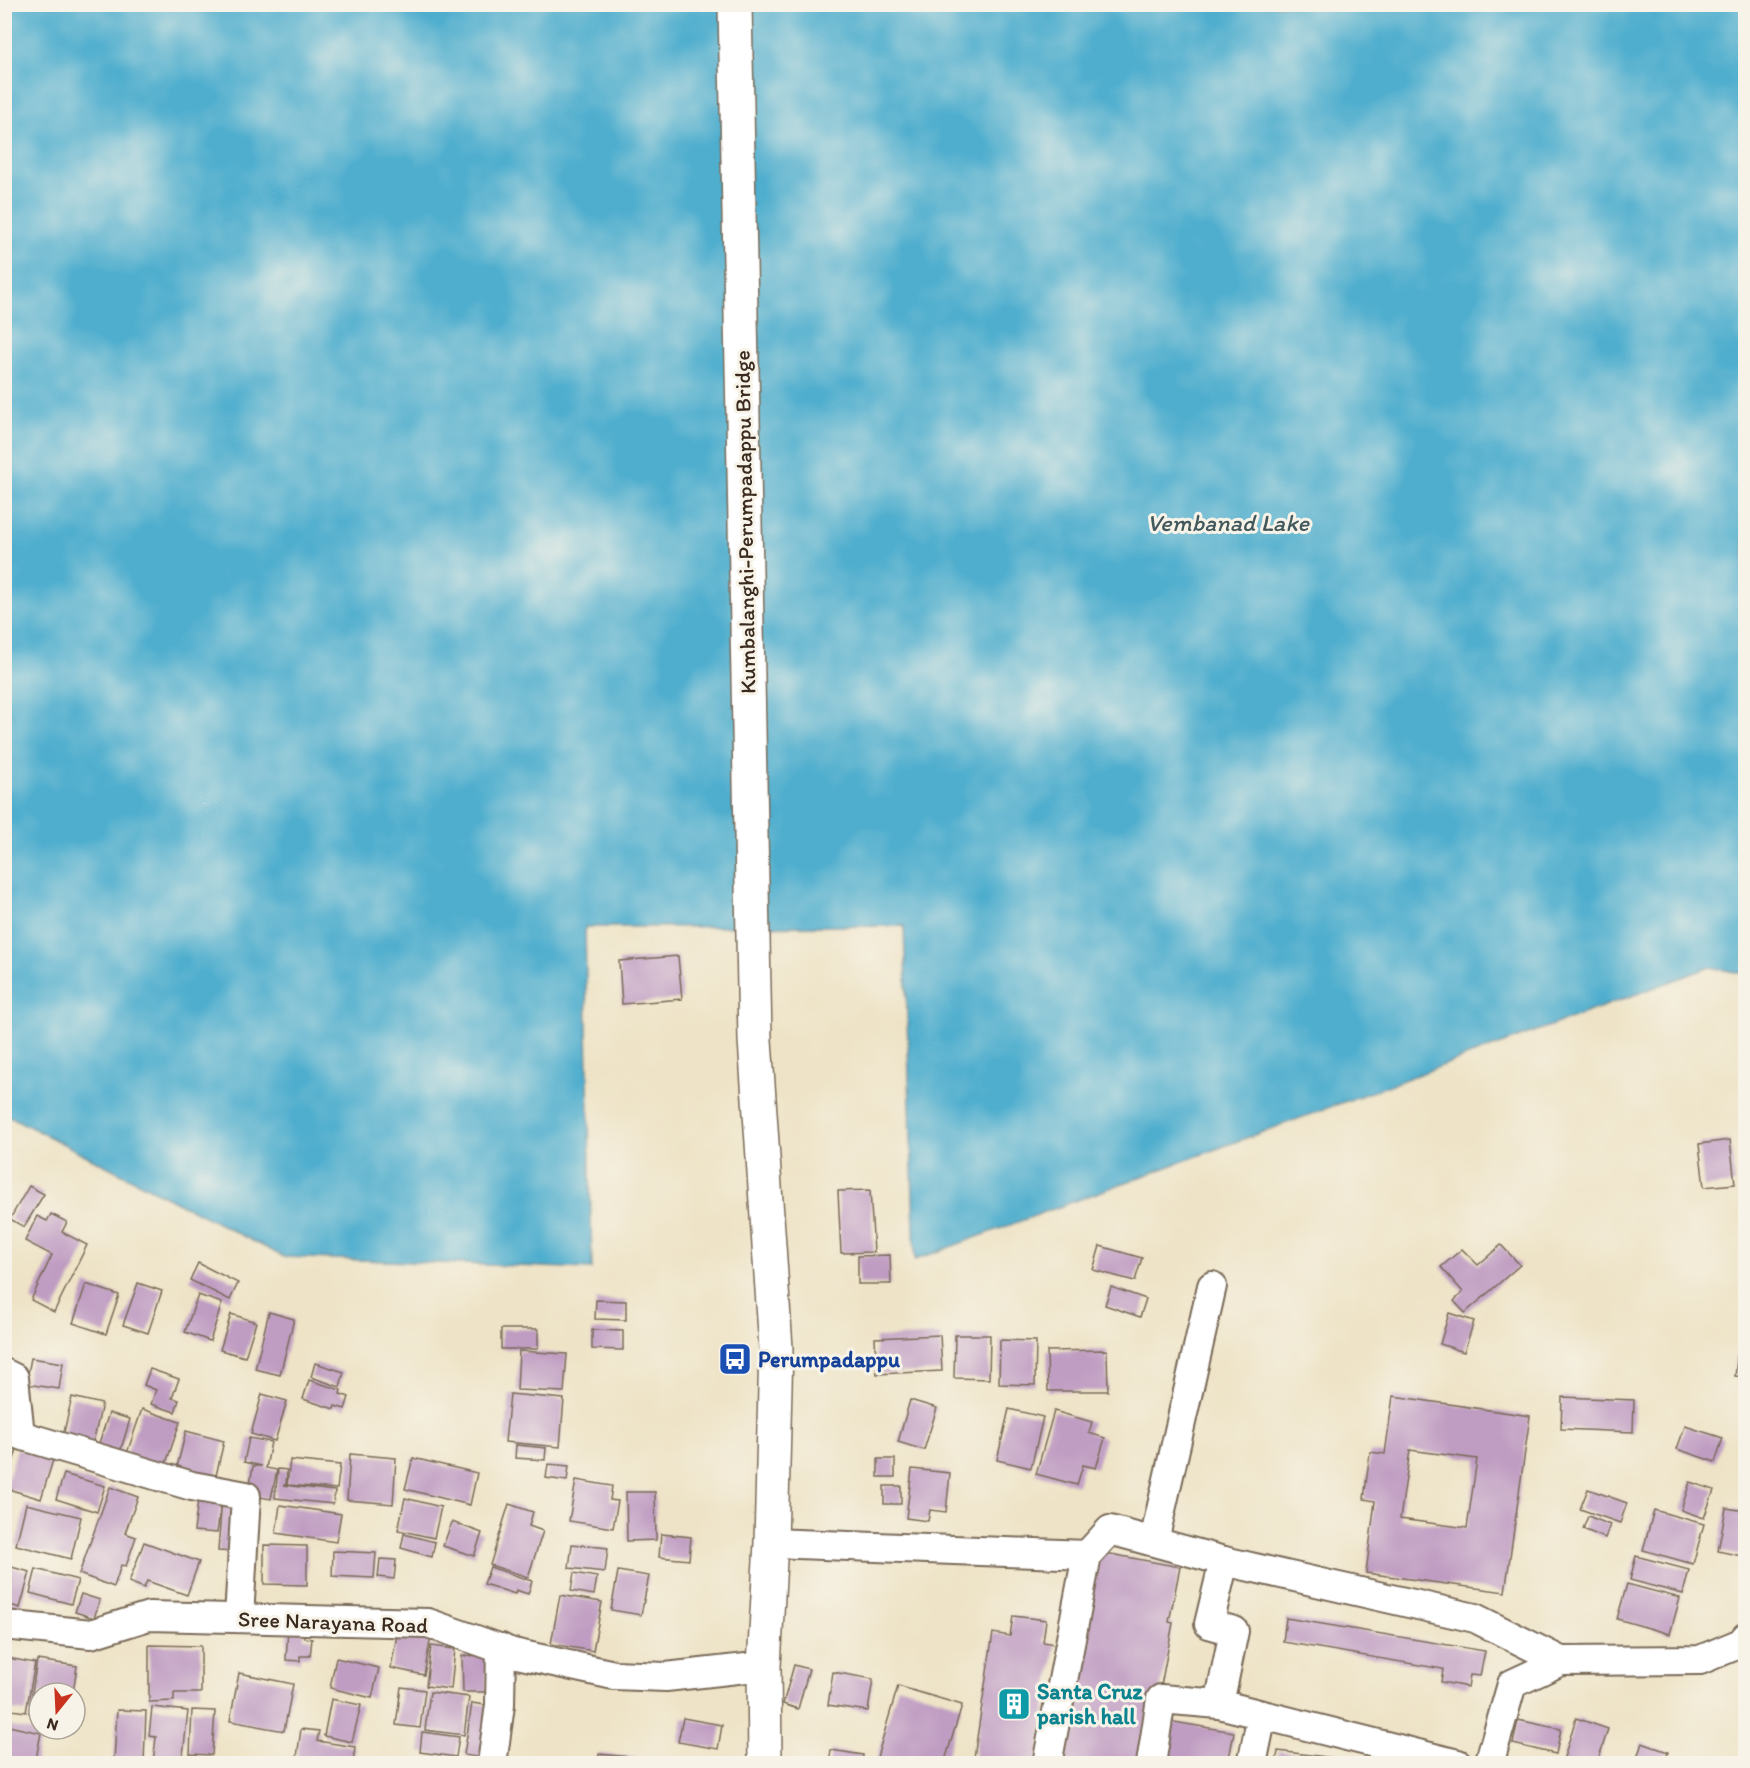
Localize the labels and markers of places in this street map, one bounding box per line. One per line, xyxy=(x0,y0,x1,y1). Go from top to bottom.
bus stop icon: Perumpadappu xyxy=(717,1341,753,1377)
place label: Perumpadappu xyxy=(758,1346,900,1373)
place label: Santa Cruz parish hall xyxy=(1036,1678,1143,1730)
building icon: Santa Cruz parish hall xyxy=(996,1686,1032,1722)

